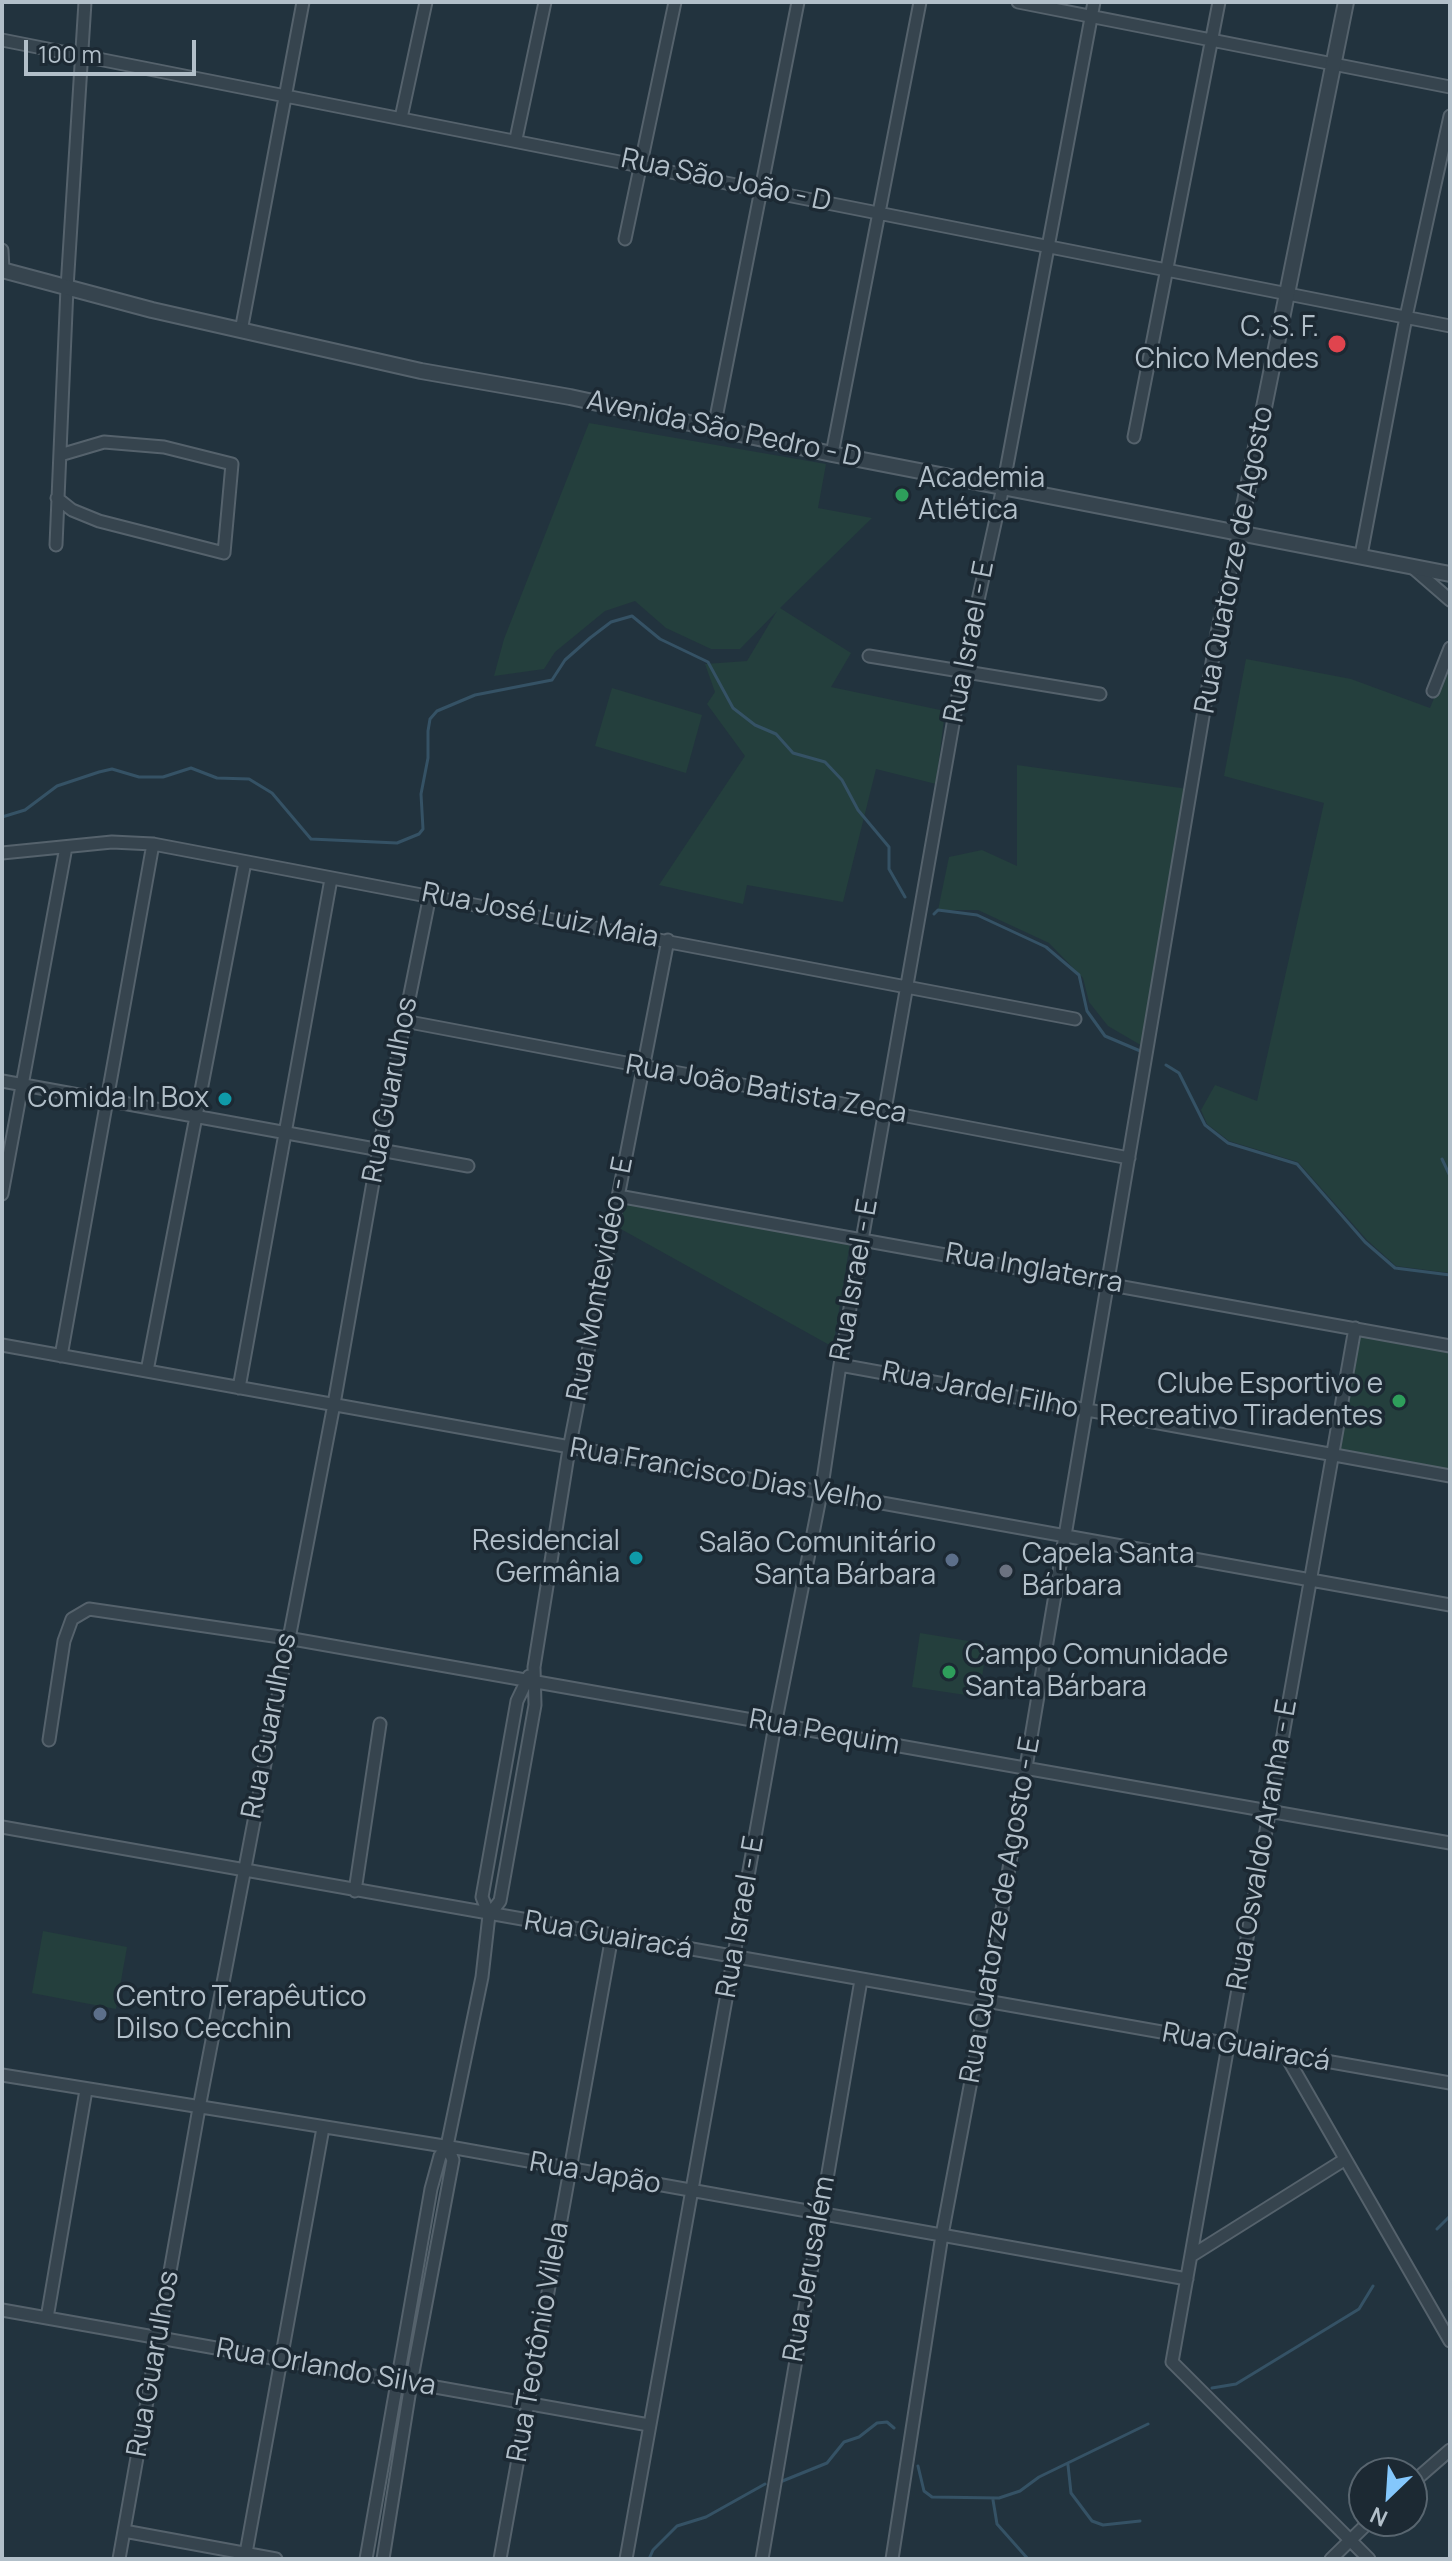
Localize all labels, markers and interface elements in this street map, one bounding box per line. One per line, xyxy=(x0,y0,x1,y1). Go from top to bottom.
scale bar xyxy=(28,24,200,74)
text: 100 m xyxy=(38,37,102,70)
street label: Rua São João - D xyxy=(618,142,834,220)
place label: C. S. F. Chico Mendes xyxy=(1135,311,1319,377)
marker: C. S. F. Chico Mendes xyxy=(1326,333,1348,355)
street label: Avenida São Pedro - D xyxy=(584,384,864,476)
street label: Rua Quatorze de Agosto xyxy=(1189,404,1281,716)
place label: Academia Atlética xyxy=(918,462,1045,528)
marker: Academia Atlética xyxy=(893,486,911,504)
street label: Rua Israel - E xyxy=(938,559,1002,725)
street label: Rua José Luiz Maia xyxy=(419,877,661,955)
street label: Rua Guarulhos xyxy=(357,994,425,1186)
street label: Rua João Batista Zeca xyxy=(623,1049,909,1131)
place label: Comida In Box xyxy=(27,1082,209,1116)
marker: Comida In Box xyxy=(216,1090,234,1108)
street label: Rua Montevidéo - E xyxy=(561,1154,641,1404)
street label: Rua Israel - E xyxy=(824,1197,886,1363)
street label: Rua Inglaterra xyxy=(943,1237,1125,1301)
street label: Rua Jardel Filho xyxy=(879,1355,1081,1427)
place label: Clube Esportivo e Recreativo Tiradentes xyxy=(1099,1368,1383,1434)
marker: Clube Esportivo e Recreativo Tiradentes xyxy=(1390,1392,1408,1410)
street label: Rua Francisco Dias Velho xyxy=(567,1432,885,1520)
place label: Residencial Germânia xyxy=(472,1525,620,1591)
place label: Salão Comunitário Santa Bárbara xyxy=(699,1527,936,1593)
place label: Capela Santa Bárbara xyxy=(1022,1538,1194,1604)
marker: Residencial Germânia xyxy=(627,1549,645,1567)
marker: Salão Comunitário Santa Bárbara xyxy=(943,1551,961,1569)
marker: Capela Santa Bárbara xyxy=(997,1562,1015,1580)
street label: Rua Guarulhos xyxy=(236,1630,304,1822)
place label: Campo Comunidade Santa Bárbara xyxy=(965,1639,1228,1705)
marker: Campo Comunidade Santa Bárbara xyxy=(940,1663,958,1681)
street label: Rua Osvaldo Aranha - E xyxy=(1221,1697,1305,1993)
street label: Rua Pequim xyxy=(746,1703,902,1763)
street label: Rua Quatorze de Agosto - E xyxy=(954,1734,1048,2086)
street label: Rua Israel - E xyxy=(710,1834,772,2000)
street label: Rua Guairacá xyxy=(521,1905,695,1967)
place label: Centro Terapêutico Dilso Cecchin xyxy=(116,1981,367,2047)
marker: Centro Terapêutico Dilso Cecchin xyxy=(91,2005,109,2023)
street label: Rua Guairacá xyxy=(1159,2017,1333,2079)
street label: Rua Japão xyxy=(527,2146,663,2202)
street label: Rua Jerusalém xyxy=(777,2174,843,2364)
street label: Rua Teotônio Vilela xyxy=(501,2219,577,2465)
street label: Rua Guarulhos xyxy=(121,2268,187,2460)
street label: Rua Orlando Silva xyxy=(214,2332,438,2404)
north arrow xyxy=(1348,2457,1428,2537)
text: N xyxy=(1365,2500,1392,2534)

